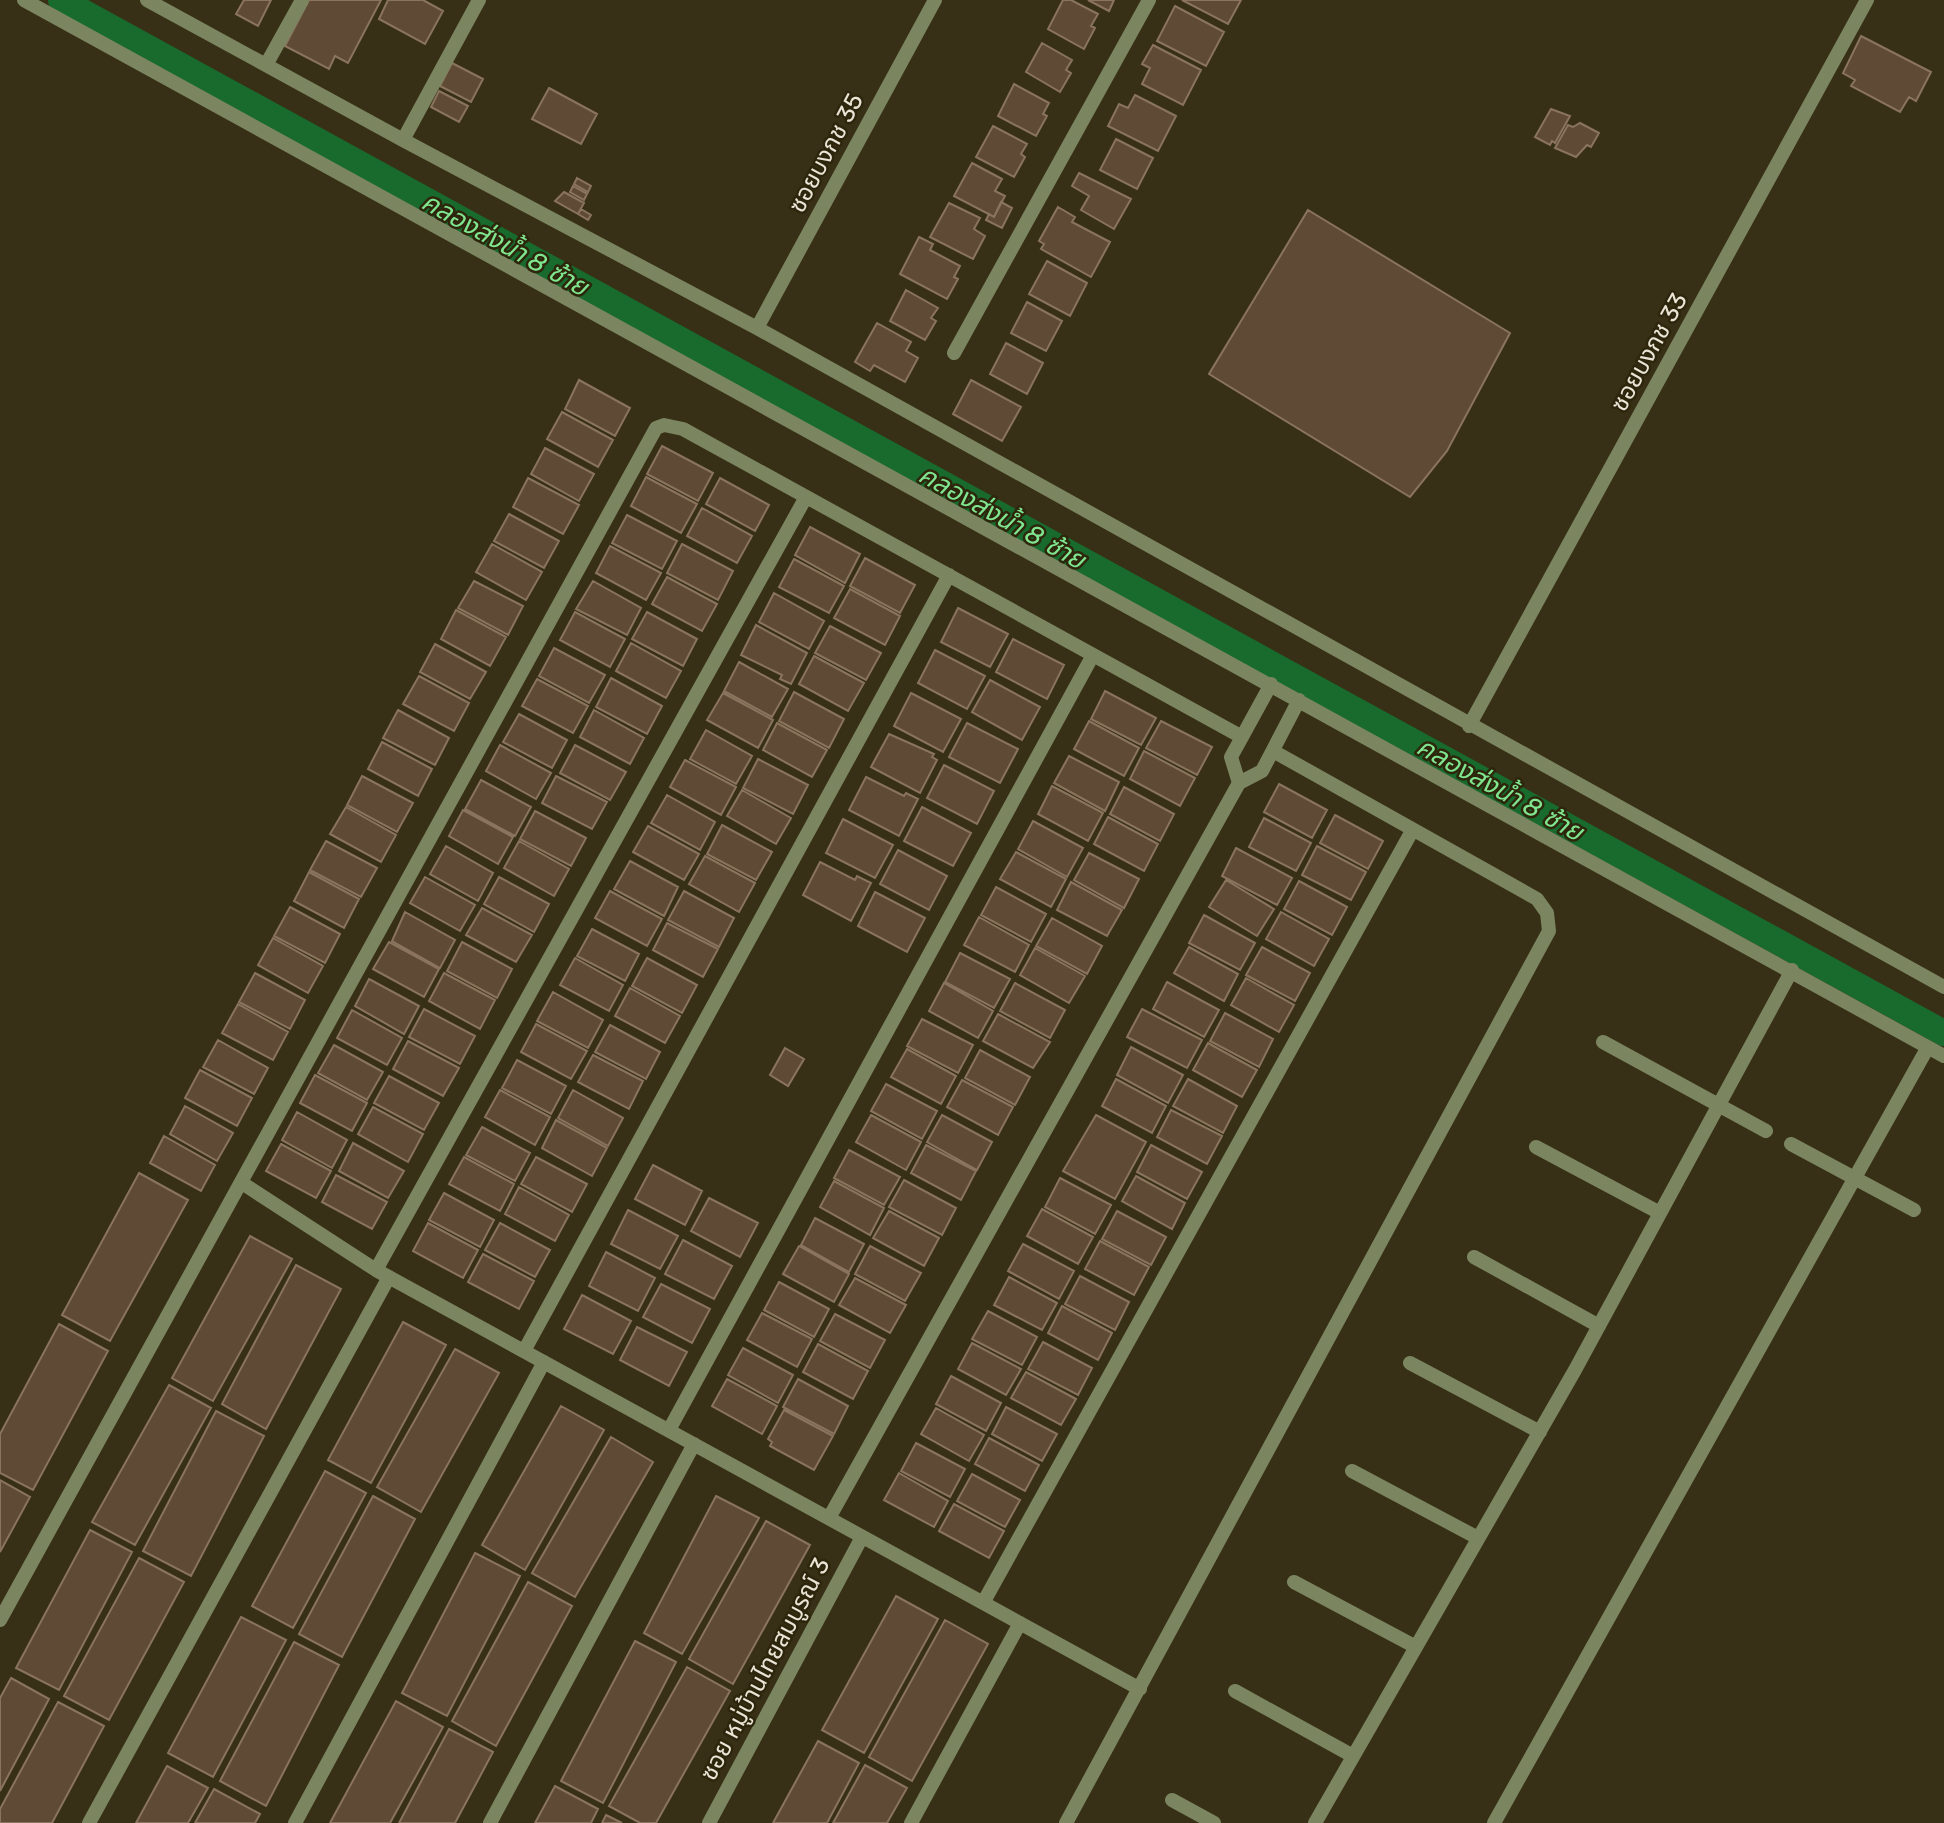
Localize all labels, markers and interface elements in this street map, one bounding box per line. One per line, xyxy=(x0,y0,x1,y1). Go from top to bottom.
street label: ซอยบงกช 35 xyxy=(783,89,869,217)
water label: คลองส่งน้ำ 8 ซ้าย xyxy=(416,183,596,304)
street label: ซอยบงกช 33 xyxy=(1605,288,1693,416)
water label: คลองส่งน้ำ 8 ซ้าย xyxy=(913,456,1093,577)
water label: คลองส่งน้ำ 8 ซ้าย xyxy=(1411,728,1591,849)
street label: ซอย หมู่บ้านไทยสมบูรณ์ 3 xyxy=(694,1553,836,1786)

